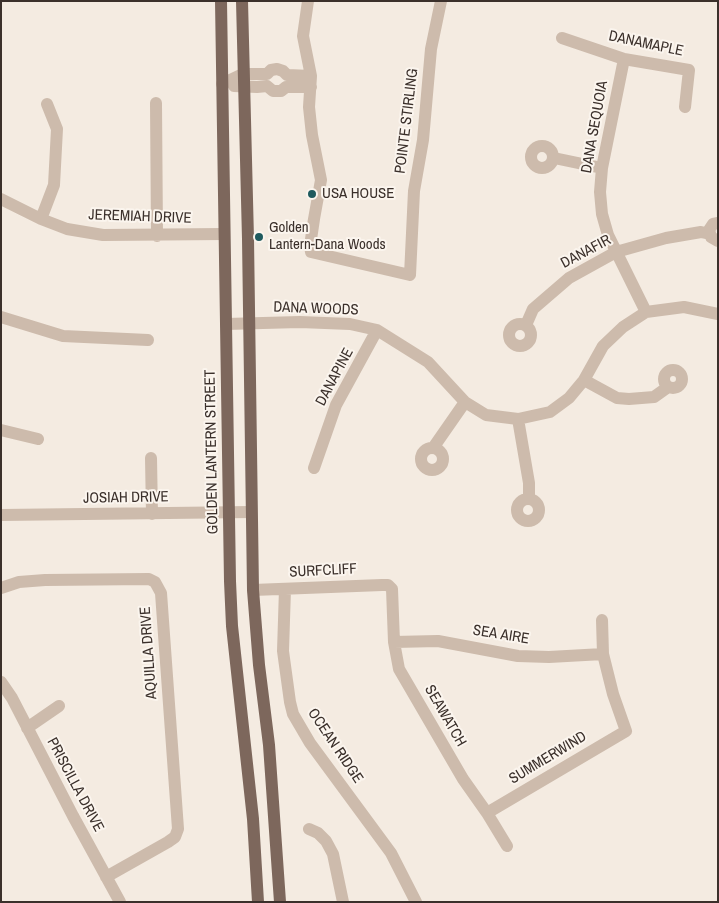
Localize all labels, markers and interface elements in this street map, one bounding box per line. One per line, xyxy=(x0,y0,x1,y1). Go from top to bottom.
street label: DANAMAPLE xyxy=(607,27,685,61)
street label: POINTE STIRLING xyxy=(392,67,422,175)
street label: DANA SEQUOIA xyxy=(578,79,612,175)
place label: USA HOUSE xyxy=(322,185,394,203)
marker: USA HOUSE xyxy=(306,188,318,200)
street label: JEREMIAH DRIVE xyxy=(88,206,192,228)
place label: Golden Lantern-Dana Woods xyxy=(269,219,386,254)
marker: Golden Lantern-Dana Woods xyxy=(253,231,265,243)
street label: DANAFIR xyxy=(558,231,614,273)
street label: DANA WOODS xyxy=(273,299,359,319)
street label: DANAPINE xyxy=(312,345,358,409)
street label: GOLDEN LANTERN STREET xyxy=(202,369,222,535)
street label: JOSIAH DRIVE xyxy=(83,488,169,508)
street label: SURFCLIFF xyxy=(289,560,357,582)
street label: AQUILLA DRIVE xyxy=(137,606,161,700)
street label: SEA AIRE xyxy=(472,622,530,648)
street label: SEAWATCH xyxy=(420,682,470,750)
street label: OCEAN RIDGE xyxy=(303,705,367,787)
street label: SUMMERWIND xyxy=(506,728,590,788)
street label: PRISCILLA DRIVE xyxy=(43,735,107,835)

